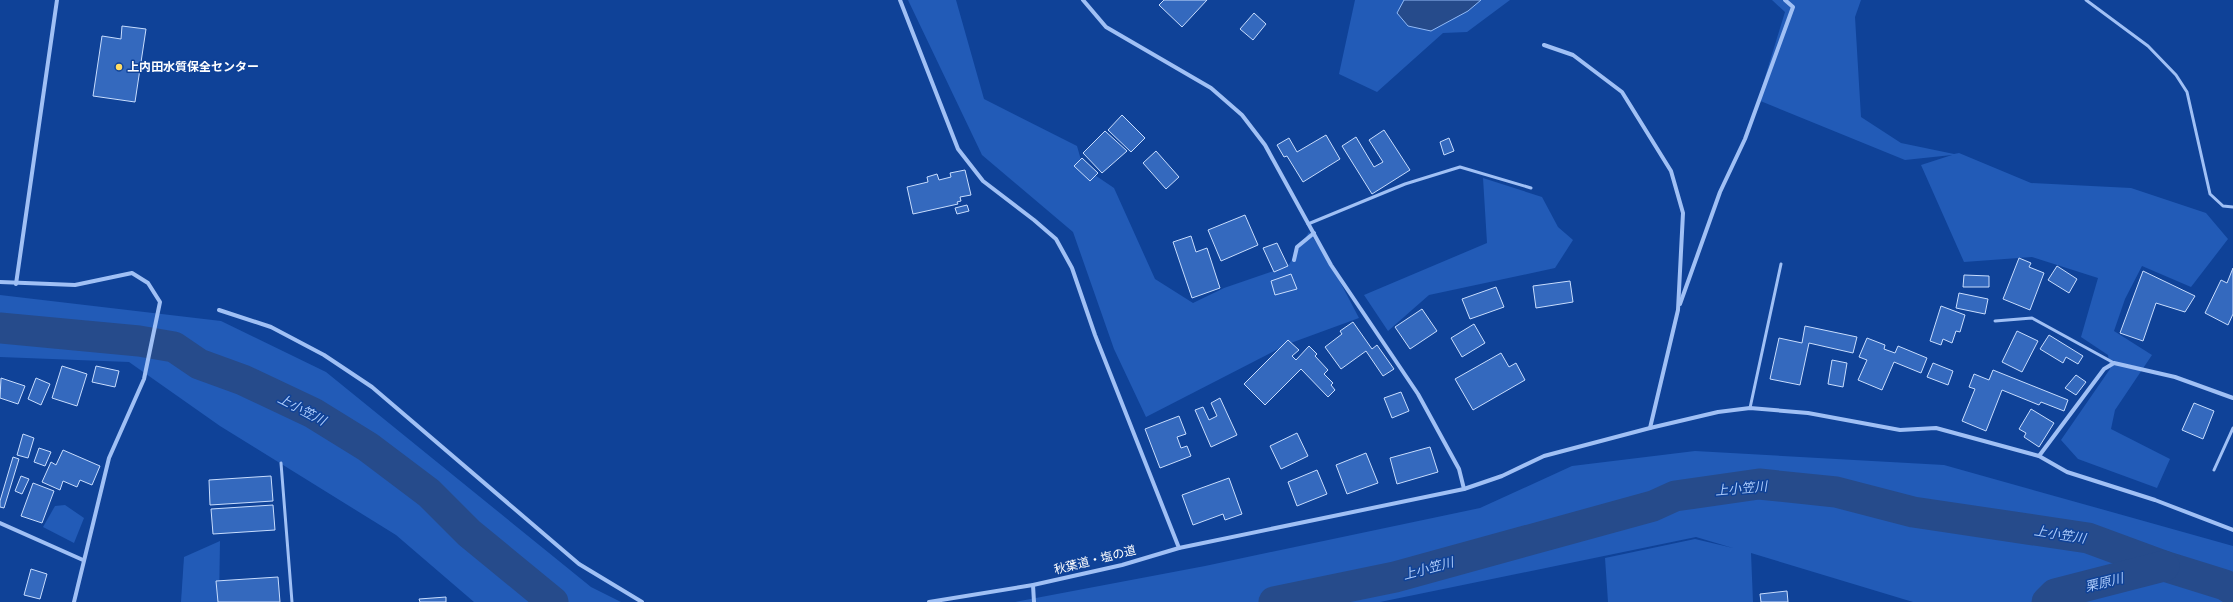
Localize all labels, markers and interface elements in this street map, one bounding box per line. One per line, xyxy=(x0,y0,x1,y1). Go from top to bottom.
place label: 上内田水質保全センター xyxy=(127,60,259,74)
marker: 上内田水質保全センター xyxy=(114,62,124,72)
water label: 上小笠川 xyxy=(275,391,330,429)
water label: 上小笠川 xyxy=(1714,479,1770,498)
water label: 上小笠川 xyxy=(2033,523,2089,546)
street label: 秋葉道・塩の道 xyxy=(1053,543,1137,577)
water label: 上小笠川 xyxy=(1401,554,1457,582)
water label: 栗原川 xyxy=(2083,570,2127,594)

